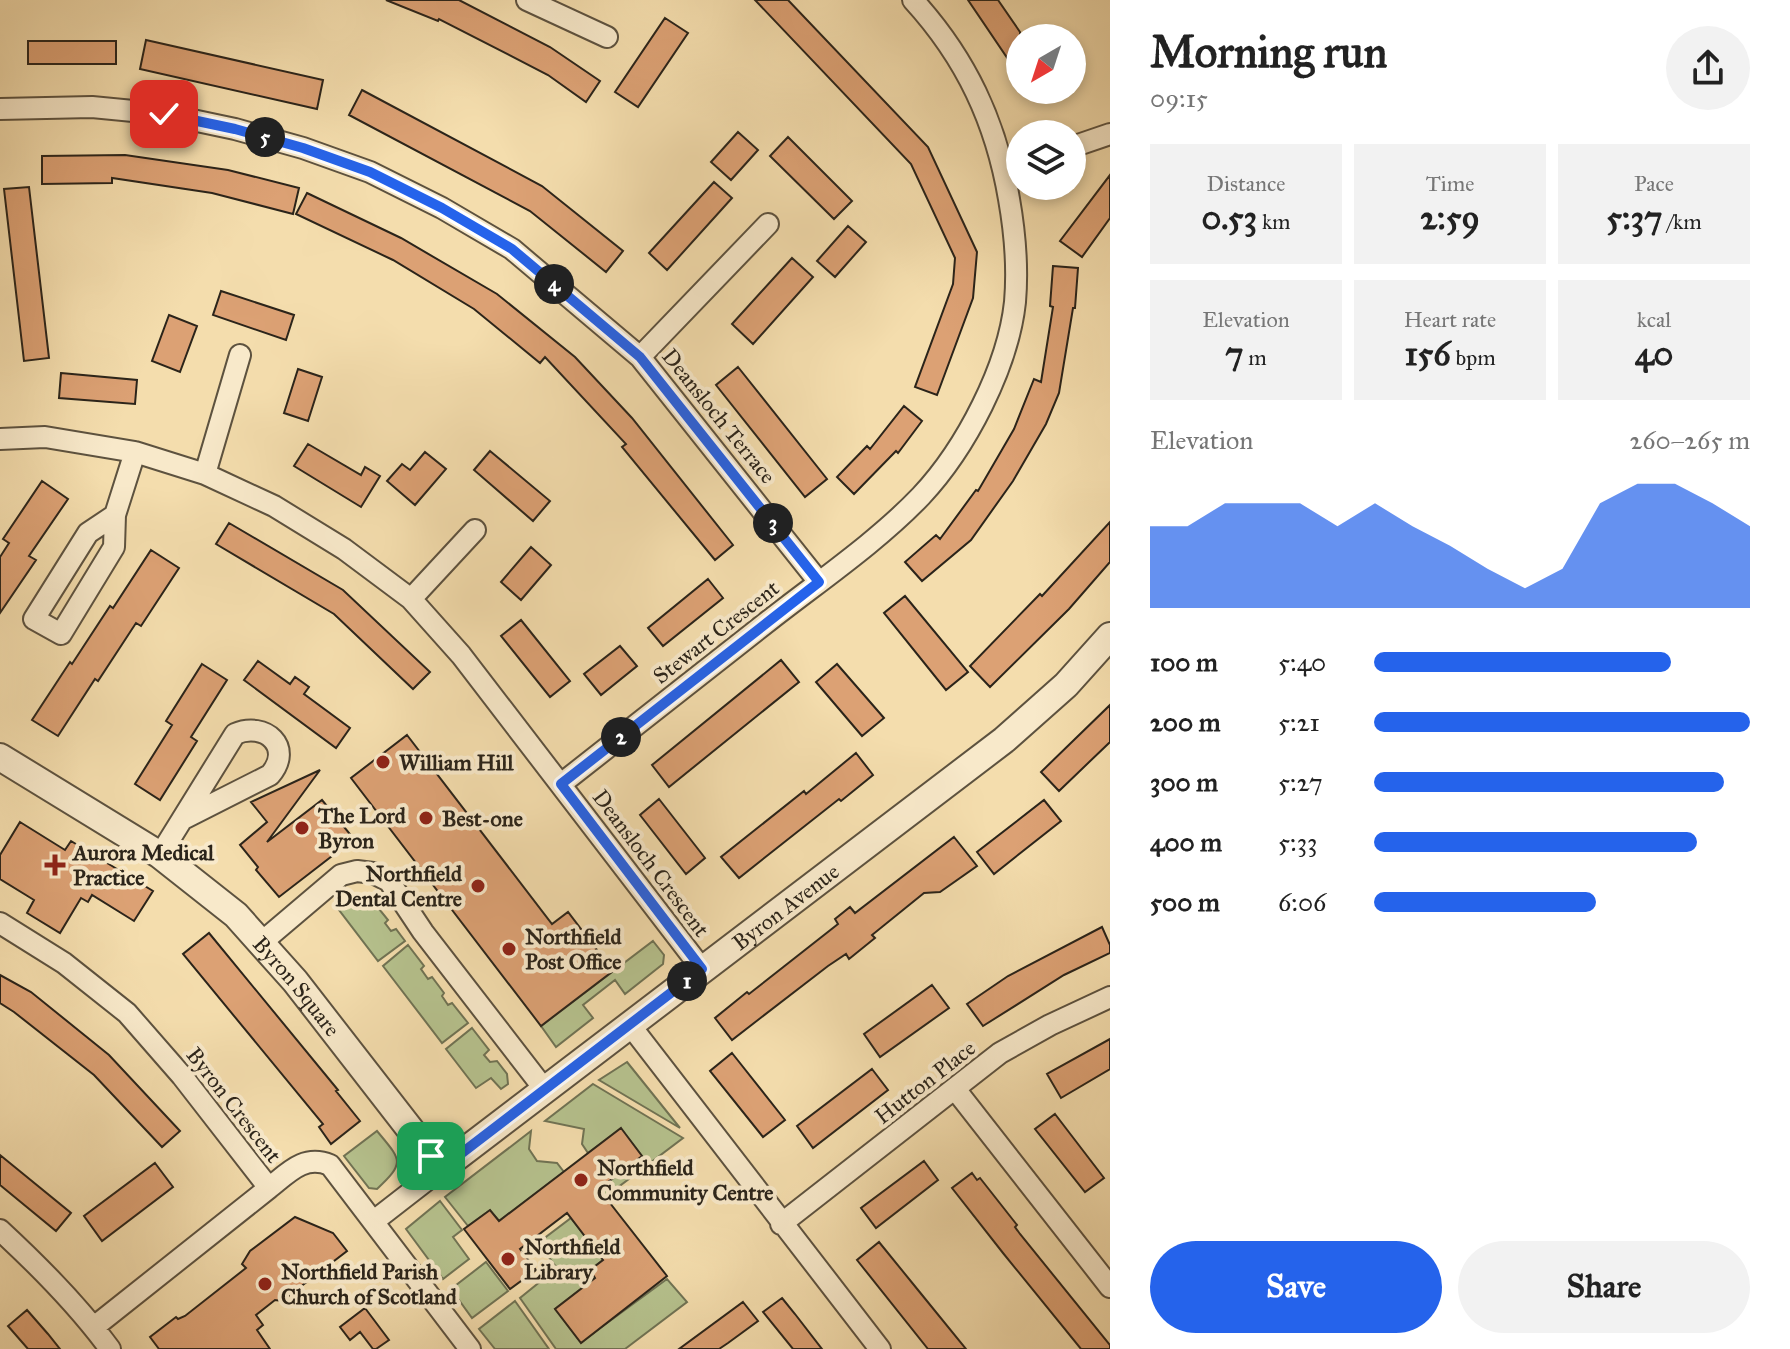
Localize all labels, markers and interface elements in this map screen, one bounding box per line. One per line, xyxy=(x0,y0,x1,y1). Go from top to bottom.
north arrow xyxy=(1006,24,1086,104)
map controls xyxy=(1006,24,1086,200)
text: Morning run xyxy=(1150,25,1387,79)
button: share xyxy=(1666,26,1750,110)
pin xyxy=(130,80,198,148)
text: 09:15 xyxy=(1150,82,1208,114)
icon: check xyxy=(142,92,186,136)
pin: 5 xyxy=(245,117,285,157)
button: layers xyxy=(1006,120,1086,200)
text: 5 xyxy=(260,123,270,150)
text: Distance xyxy=(1207,170,1285,197)
text: Time xyxy=(1426,170,1474,197)
text: Pace xyxy=(1634,170,1674,197)
text: 0.53 xyxy=(1201,197,1257,238)
text: 2:59 xyxy=(1420,197,1480,238)
text: 5:37 xyxy=(1606,197,1662,238)
text: km xyxy=(1257,208,1291,235)
text: /km xyxy=(1662,208,1702,235)
pin: 4 xyxy=(534,264,574,304)
text: 4 xyxy=(548,270,560,297)
text: Elevation xyxy=(1202,306,1290,333)
text: Heart rate xyxy=(1404,306,1496,333)
text: kcal xyxy=(1637,306,1671,333)
text: 7 xyxy=(1225,333,1243,374)
text: 156 xyxy=(1404,333,1451,374)
text: 40 xyxy=(1635,333,1673,374)
street label: Deansloch Terrace xyxy=(656,343,782,489)
text: m xyxy=(1243,344,1267,371)
text: bpm xyxy=(1451,344,1496,371)
text: Elevation xyxy=(1150,424,1253,456)
text: 260–265 m xyxy=(1629,424,1750,456)
pin: 3 xyxy=(753,503,793,543)
text: 3 xyxy=(769,509,777,536)
street label: Stewart Crescent xyxy=(648,574,784,690)
text: 100 m xyxy=(1150,646,1218,678)
text: 5:40 xyxy=(1278,646,1326,678)
text: 200 m xyxy=(1150,706,1221,738)
text: 5:21 xyxy=(1278,706,1320,738)
pin: 2 xyxy=(601,717,641,757)
text: 2 xyxy=(616,723,626,750)
place label: William Hill xyxy=(399,749,514,776)
marker: William Hill xyxy=(374,753,392,771)
text: 300 m xyxy=(1150,766,1218,798)
text: 5:27 xyxy=(1278,766,1323,798)
street label: Deansloch Crescent xyxy=(587,784,715,942)
place label: The Lord Byron xyxy=(317,802,407,854)
place label: Best-one xyxy=(442,805,523,832)
marker: Best-one xyxy=(417,809,435,827)
marker: The Lord Byron xyxy=(293,819,311,837)
text: 400 m xyxy=(1150,826,1222,858)
text: 5:33 xyxy=(1278,826,1317,858)
place label: Aurora Medical Practice xyxy=(71,839,215,891)
marker: Aurora Medical Practice xyxy=(44,854,66,876)
street label: Byron Avenue xyxy=(727,857,844,956)
place label: Northfield Dental Centre xyxy=(335,860,463,912)
marker: Northfield Dental Centre xyxy=(469,877,487,895)
text: 500 m xyxy=(1150,886,1220,918)
text: 6:06 xyxy=(1278,886,1326,918)
place label: Northfield Post Office xyxy=(525,923,623,975)
street label: Byron Square xyxy=(248,930,346,1042)
marker: Northfield Post Office xyxy=(500,940,518,958)
pin: 1 xyxy=(667,961,707,1001)
text: 1 xyxy=(683,967,691,994)
street label: Hutton Place xyxy=(869,1034,981,1130)
street label: Byron Crescent xyxy=(181,1042,288,1168)
pin xyxy=(397,1122,465,1190)
icon: arrive xyxy=(409,1134,453,1178)
place label: Northfield Community Centre xyxy=(597,1154,773,1206)
marker: Northfield Community Centre xyxy=(572,1171,590,1189)
place label: Northfield Library xyxy=(524,1233,622,1285)
button: Save xyxy=(1150,1241,1442,1333)
button: Share xyxy=(1458,1241,1750,1333)
marker: Northfield Library xyxy=(499,1250,517,1268)
place label: Northfield Parish Church of Scotland xyxy=(281,1258,458,1310)
marker: Northfield Parish Church of Scotland xyxy=(256,1275,274,1293)

